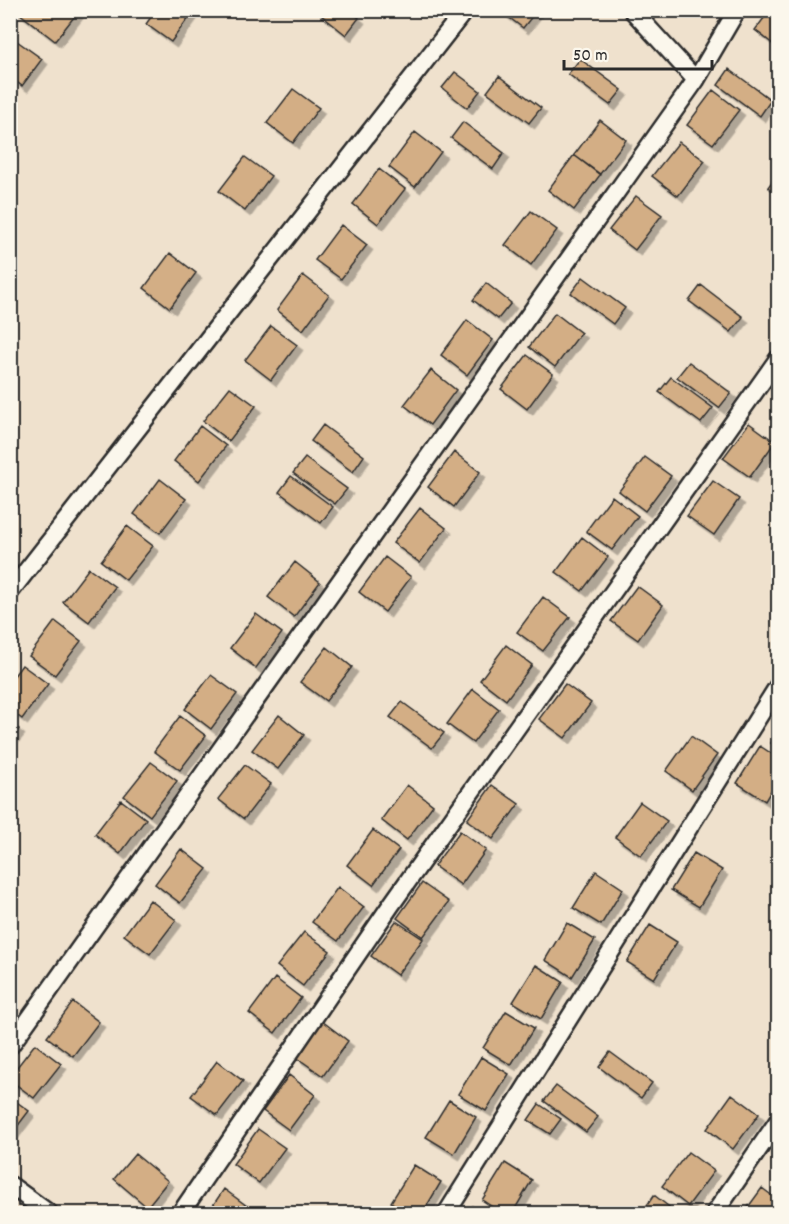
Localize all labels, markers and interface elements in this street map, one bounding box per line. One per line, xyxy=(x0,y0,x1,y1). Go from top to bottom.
scale bar xyxy=(564,33,712,71)
text: 50 m xyxy=(573,44,608,69)

